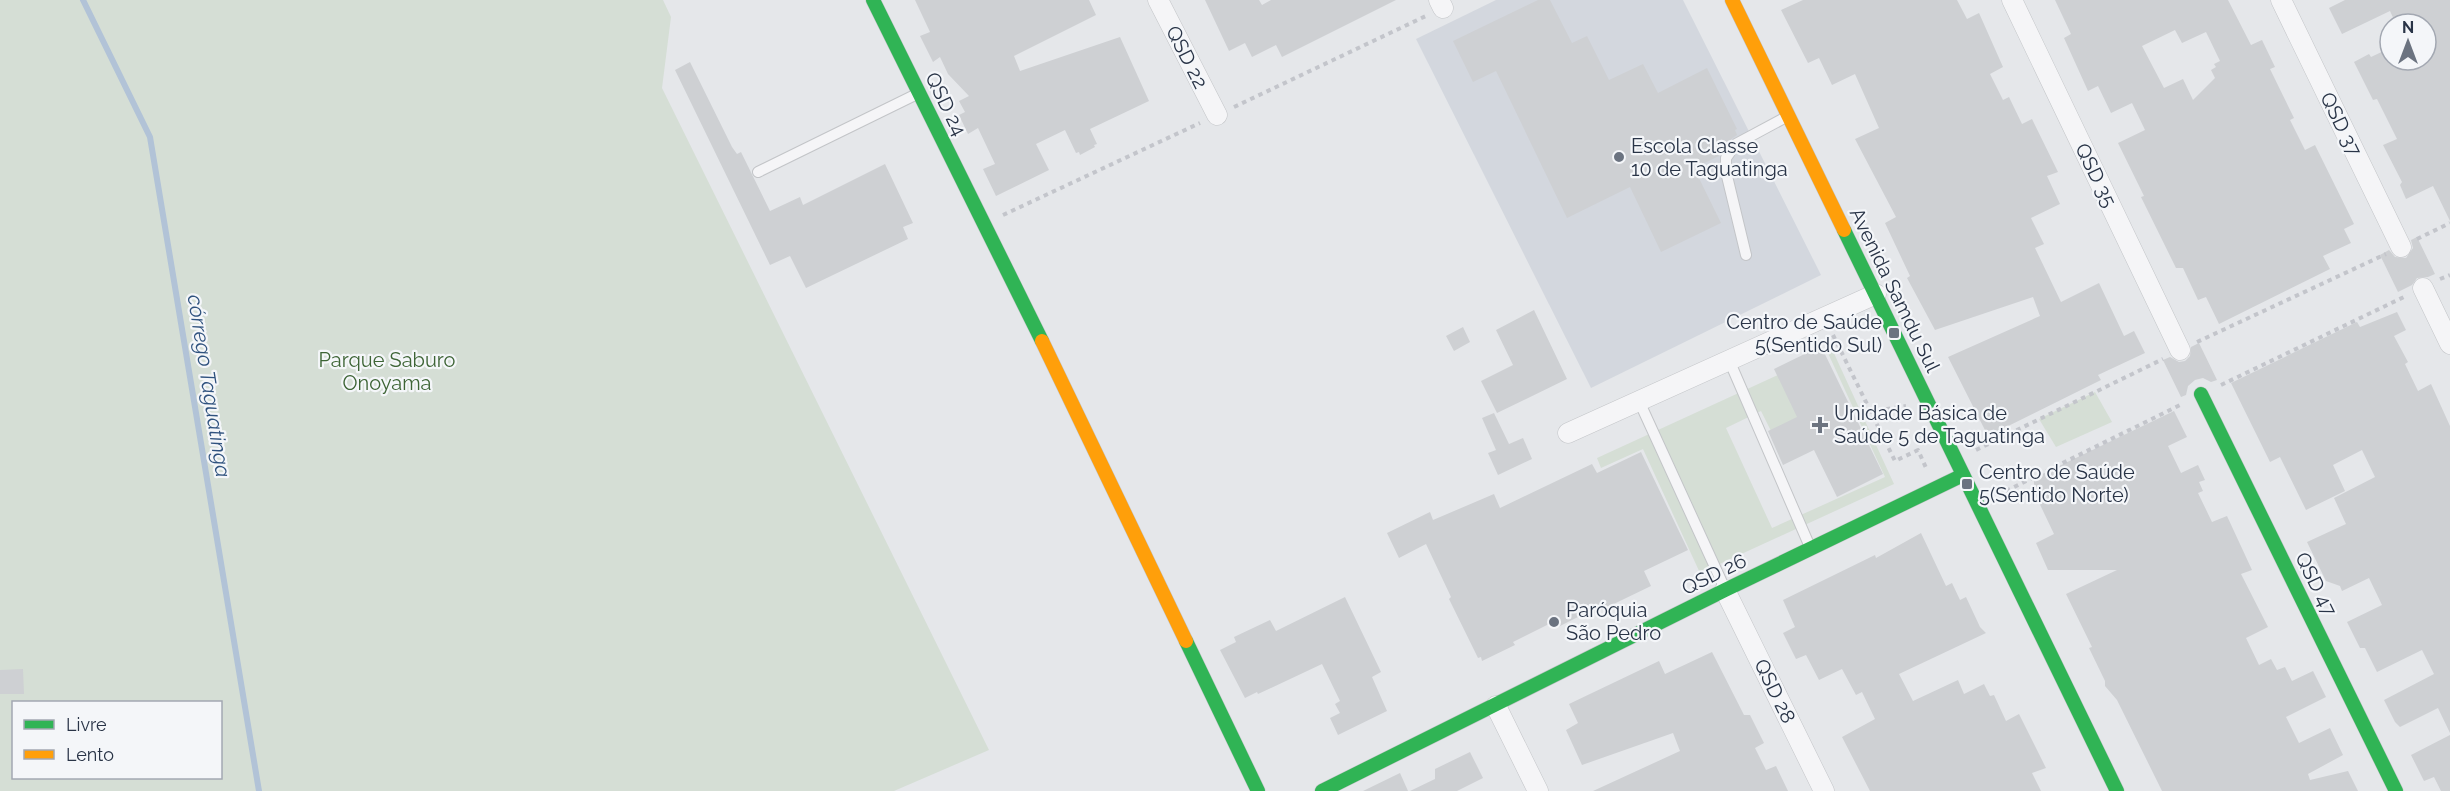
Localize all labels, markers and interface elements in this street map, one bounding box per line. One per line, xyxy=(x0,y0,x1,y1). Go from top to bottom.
north arrow xyxy=(2378,12,2438,72)
text: N xyxy=(2402,18,2414,37)
street label: QSD 22 xyxy=(1161,22,1213,92)
street label: QSD 24 xyxy=(920,68,972,140)
street label: QSD 37 xyxy=(2315,88,2367,160)
place label: Escola Classe 10 de Taguatinga xyxy=(1631,134,1788,181)
street label: QSD 35 xyxy=(2070,139,2122,211)
marker: Escola Classe 10 de Taguatinga xyxy=(1612,150,1626,164)
street label: Avenida Samdu Sul xyxy=(1845,204,1945,376)
water label: córrego Taguatinga xyxy=(183,293,236,479)
place label: Centro de Saúde 5(Sentido Sul) xyxy=(1726,310,1882,357)
marker: Centro de Saúde 5(Sentido Sul) xyxy=(1887,326,1901,340)
park label: Parque Saburo Onoyama xyxy=(319,348,456,395)
place label: Unidade Básica de Saúde 5 de Taguatinga xyxy=(1834,401,2045,448)
marker: Unidade Básica de Saúde 5 de Taguatinga xyxy=(1811,416,1829,434)
place label: Centro de Saúde 5(Sentido Norte) xyxy=(1979,460,2135,507)
marker: Centro de Saúde 5(Sentido Norte) xyxy=(1960,477,1974,491)
street label: QSD 26 xyxy=(1678,548,1750,600)
street label: QSD 47 xyxy=(2290,548,2342,620)
place label: Paróquia São Pedro xyxy=(1566,598,1661,645)
marker: Paróquia São Pedro xyxy=(1547,615,1561,629)
street label: QSD 28 xyxy=(1749,655,1801,727)
legend xyxy=(12,701,222,779)
text: Livre xyxy=(66,714,107,735)
text: Lento xyxy=(66,744,114,765)

